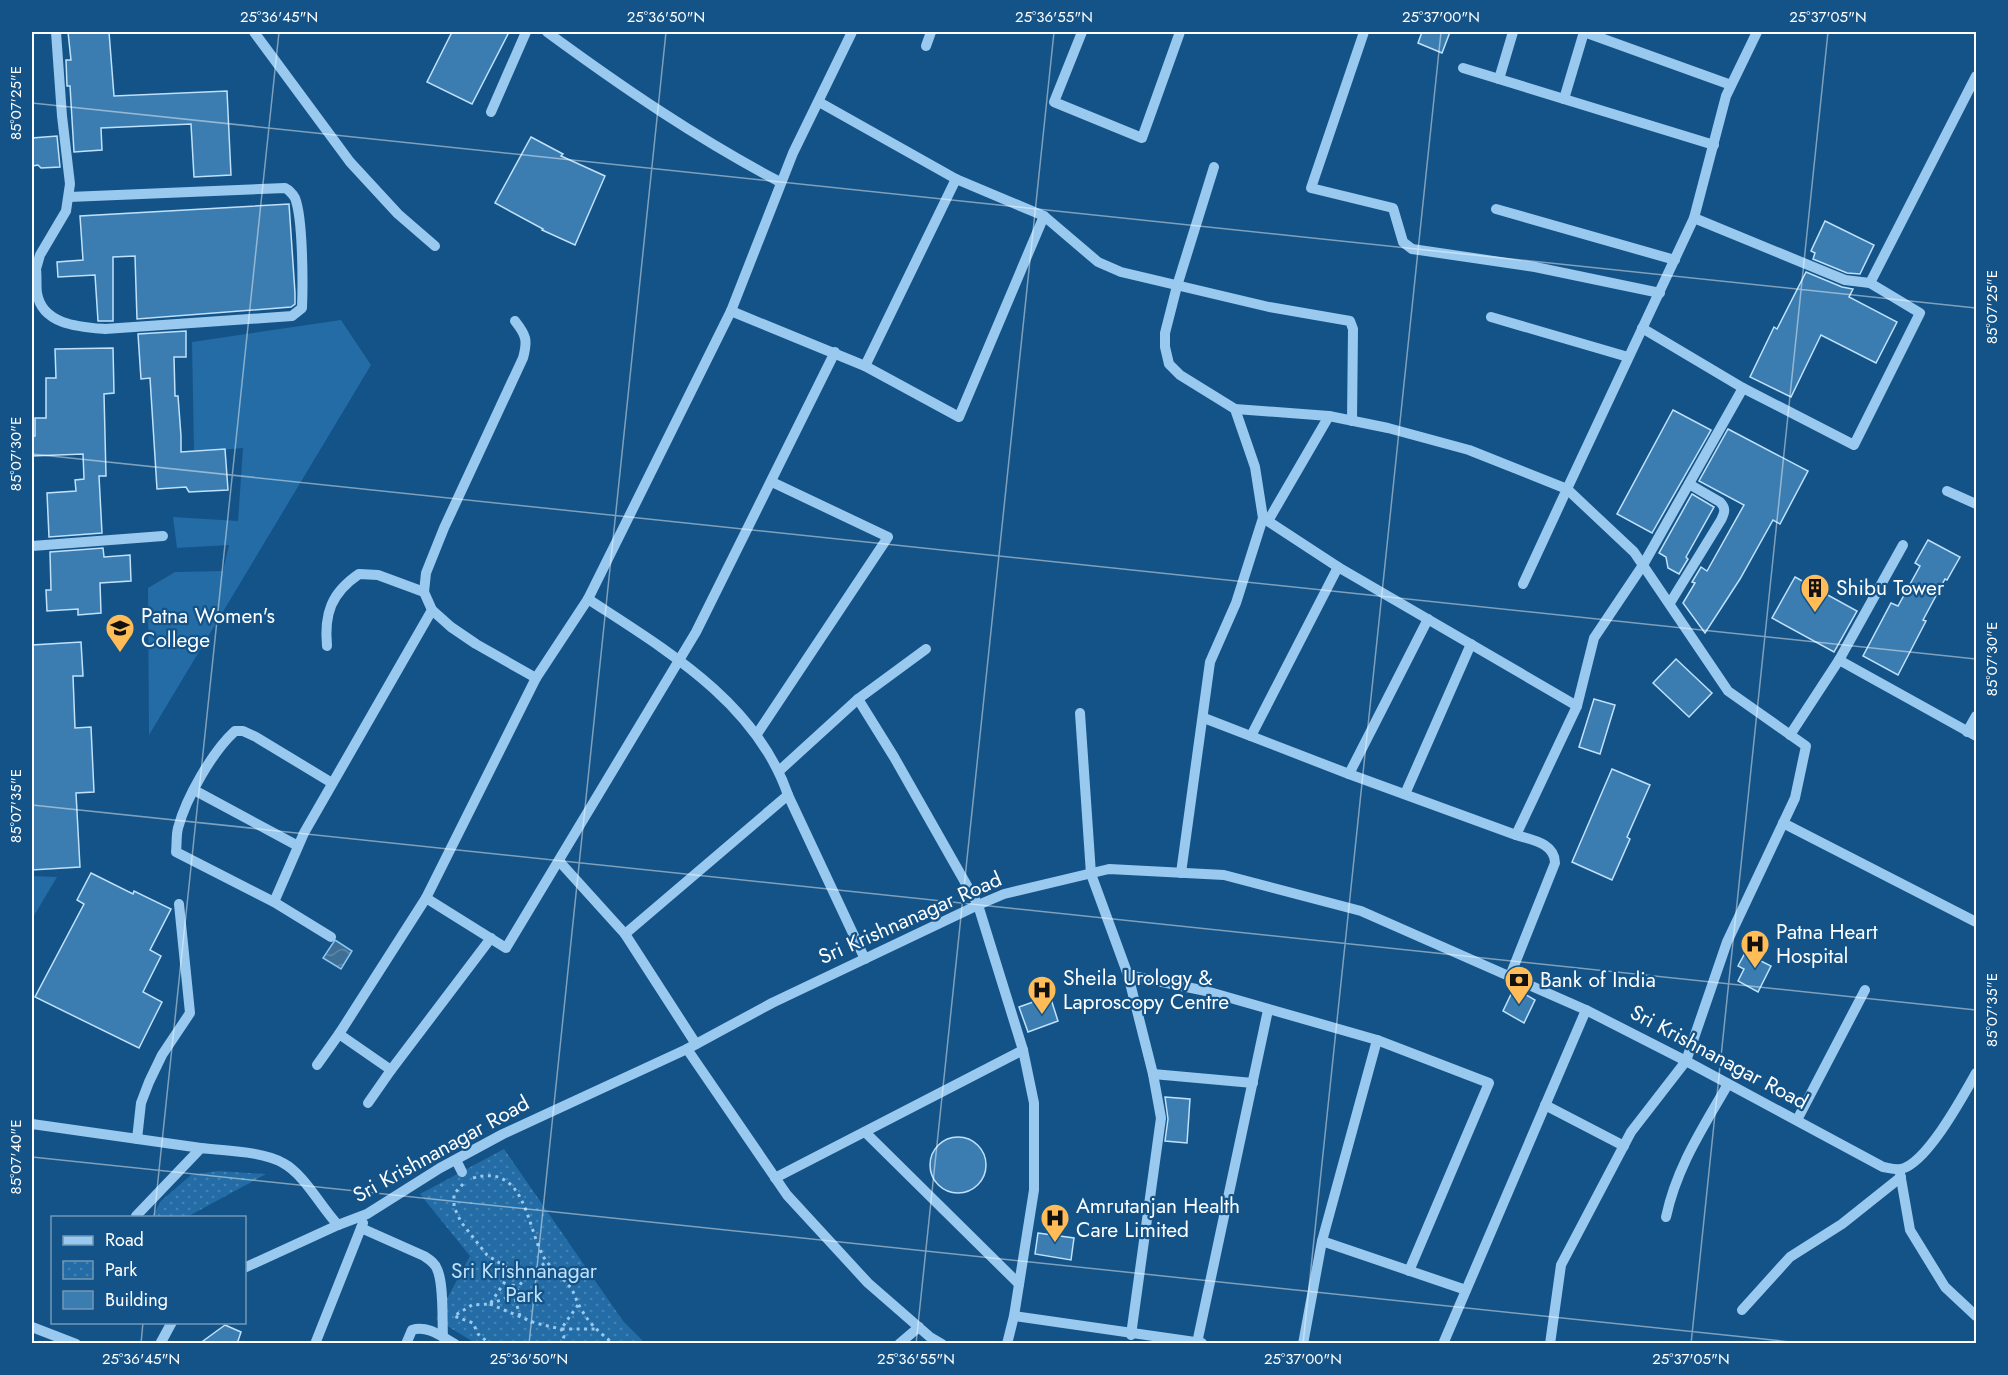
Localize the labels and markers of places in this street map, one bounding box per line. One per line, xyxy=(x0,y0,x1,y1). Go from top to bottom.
building icon: Shibu Tower xyxy=(1799,572,1831,614)
place label: Shibu Tower xyxy=(1836,573,1945,603)
place label: Patna Women's College xyxy=(141,601,275,655)
school or university icon: Patna Women's College xyxy=(104,612,136,654)
place label: Patna Heart Hospital xyxy=(1776,917,1878,971)
hospital icon: Patna Heart Hospital xyxy=(1739,928,1771,970)
place label: Sheila Urology & Laproscopy Centre xyxy=(1063,963,1229,1017)
bank icon: Bank of India xyxy=(1503,964,1535,1006)
place label: Bank of India xyxy=(1540,965,1656,995)
hospital icon: Sheila Urology & Laproscopy Centre xyxy=(1026,974,1058,1016)
place label: Amrutanjan Health Care Limited xyxy=(1076,1191,1240,1245)
hospital icon: Amrutanjan Health Care Limited xyxy=(1039,1202,1071,1244)

